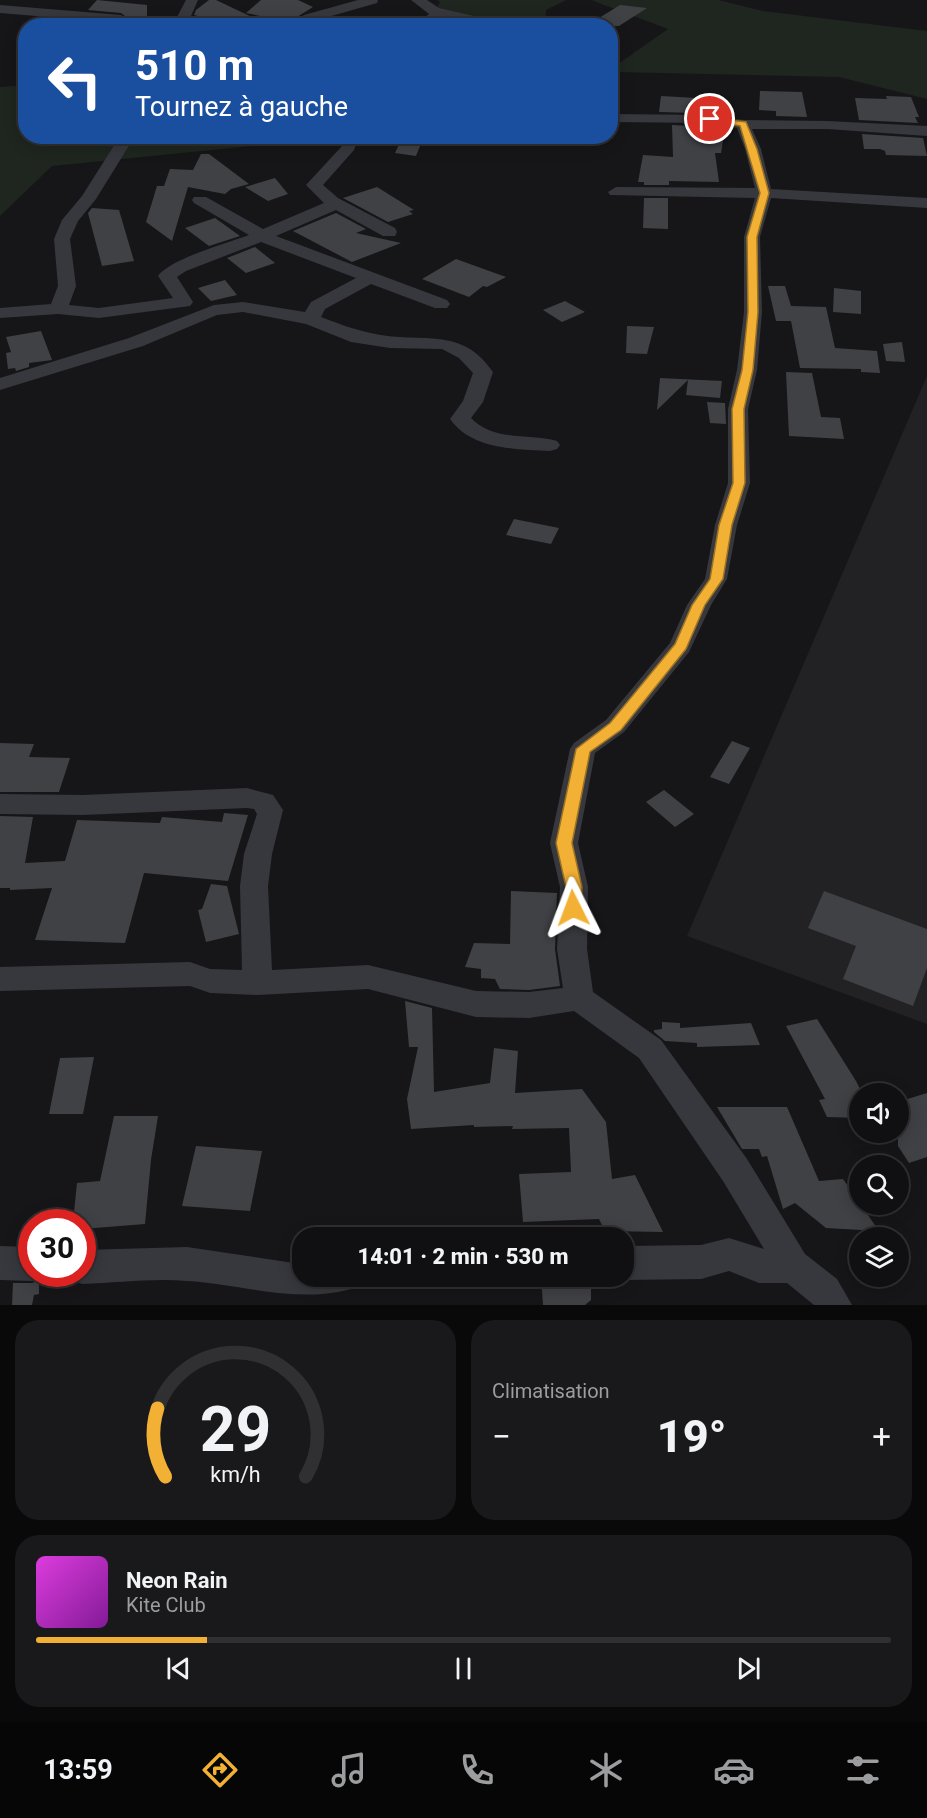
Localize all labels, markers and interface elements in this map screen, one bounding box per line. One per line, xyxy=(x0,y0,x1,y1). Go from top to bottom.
text: 510 m xyxy=(135,41,254,90)
icon: left xyxy=(36,42,114,120)
text: Tournez à gauche xyxy=(135,91,348,123)
pin xyxy=(684,93,735,144)
icon: arrive xyxy=(693,102,726,135)
position arrow xyxy=(541,876,605,940)
map controls xyxy=(849,1083,909,1287)
button: sound xyxy=(849,1083,909,1143)
button: search xyxy=(849,1155,909,1215)
speed limit sign: 30 xyxy=(18,1209,96,1287)
button: layers xyxy=(849,1227,909,1287)
text: 14:01 · 2 min · 530 m xyxy=(358,1244,568,1269)
text: Climatisation xyxy=(492,1379,610,1403)
text: 29 xyxy=(200,1393,271,1466)
text: 19° xyxy=(657,1410,726,1463)
text: − xyxy=(492,1417,511,1456)
text: + xyxy=(872,1417,891,1456)
text: km/h xyxy=(210,1462,261,1487)
text: Neon Rain xyxy=(126,1568,228,1593)
text: Kite Club xyxy=(126,1593,206,1617)
icon: previous xyxy=(162,1652,195,1685)
icon: pause xyxy=(447,1652,480,1685)
icon: next xyxy=(732,1652,765,1685)
icon: directions xyxy=(199,1749,241,1791)
icon: music xyxy=(328,1749,370,1791)
icon: phone xyxy=(456,1749,498,1791)
icon: climate xyxy=(585,1749,627,1791)
icon: car xyxy=(713,1749,755,1791)
icon: filters xyxy=(842,1749,884,1791)
text: 13:59 xyxy=(43,1754,113,1786)

